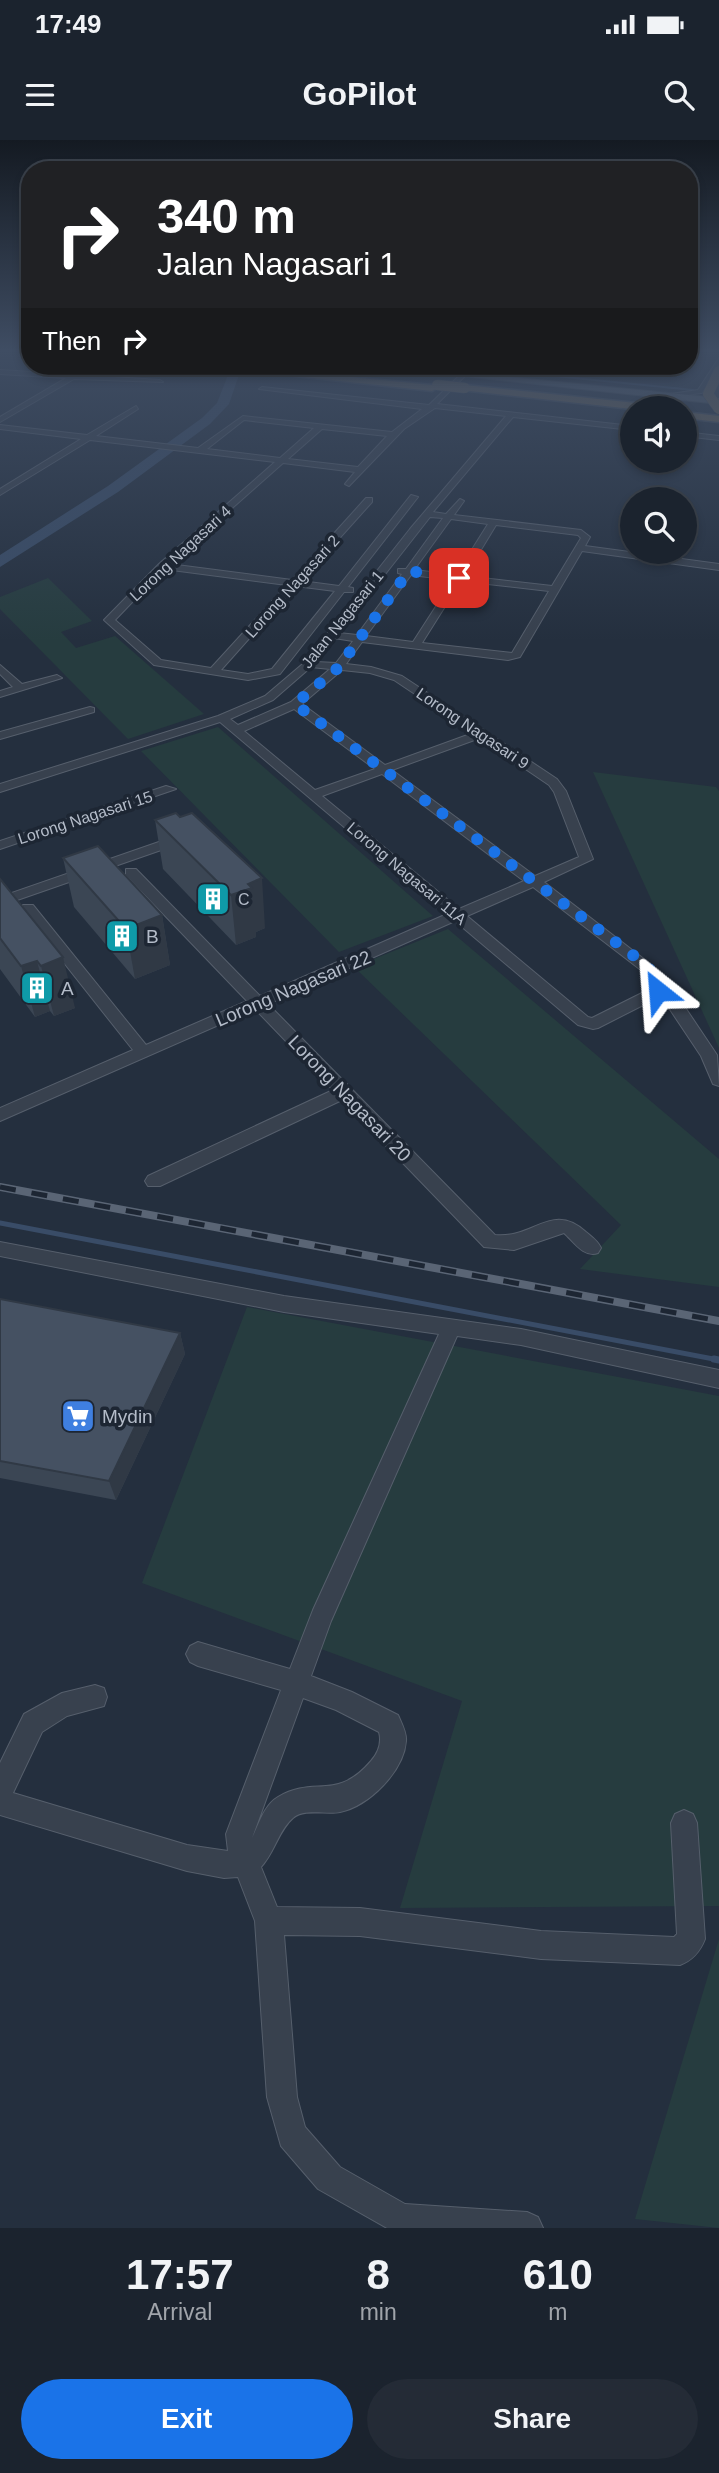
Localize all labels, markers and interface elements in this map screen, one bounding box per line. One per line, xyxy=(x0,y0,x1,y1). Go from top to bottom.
text: 17:49 xyxy=(35,9,102,39)
icon: menu xyxy=(21,76,59,114)
text: GoPilot xyxy=(303,76,416,112)
icon: search xyxy=(660,76,698,114)
icon: right xyxy=(42,189,133,280)
text: 340 m xyxy=(157,189,296,243)
text: Jalan Nagasari 1 xyxy=(157,246,397,282)
icon: right xyxy=(115,322,153,360)
text: Then xyxy=(42,326,101,356)
map controls xyxy=(620,396,697,564)
button: sound xyxy=(620,396,697,473)
button: search xyxy=(620,487,697,564)
street label: Lorong Nagasari 4 xyxy=(126,502,234,604)
street label: Lorong Nagasari 2 xyxy=(242,532,343,641)
pin xyxy=(429,548,489,608)
icon: arrive xyxy=(440,559,478,597)
street label: Jalan Nagasari 1 xyxy=(298,567,387,671)
street label: Lorong Nagasari 9 xyxy=(413,685,532,772)
street label: Lorong Nagasari 15 xyxy=(16,788,155,847)
street label: Lorong Nagasari 11A xyxy=(344,819,470,928)
building icon: C xyxy=(194,880,232,918)
place label: C xyxy=(238,891,250,908)
building icon: B xyxy=(103,917,141,955)
place label: B xyxy=(146,926,159,947)
street label: Lorong Nagasari 22 xyxy=(212,946,374,1031)
position arrow xyxy=(621,954,695,1028)
building icon: A xyxy=(18,969,56,1007)
place label: A xyxy=(61,978,74,999)
street label: Lorong Nagasari 20 xyxy=(284,1031,415,1166)
supermarket icon: Mydin xyxy=(59,1397,97,1435)
place label: Mydin xyxy=(102,1406,153,1427)
text: 17:57 xyxy=(126,2251,234,2298)
text: 8 xyxy=(366,2251,390,2298)
text: 610 xyxy=(523,2251,593,2298)
text: Arrival xyxy=(147,2299,212,2325)
text: min xyxy=(360,2299,397,2325)
text: m xyxy=(548,2299,567,2325)
button: Exit xyxy=(21,2379,353,2459)
button: Share xyxy=(367,2379,698,2459)

